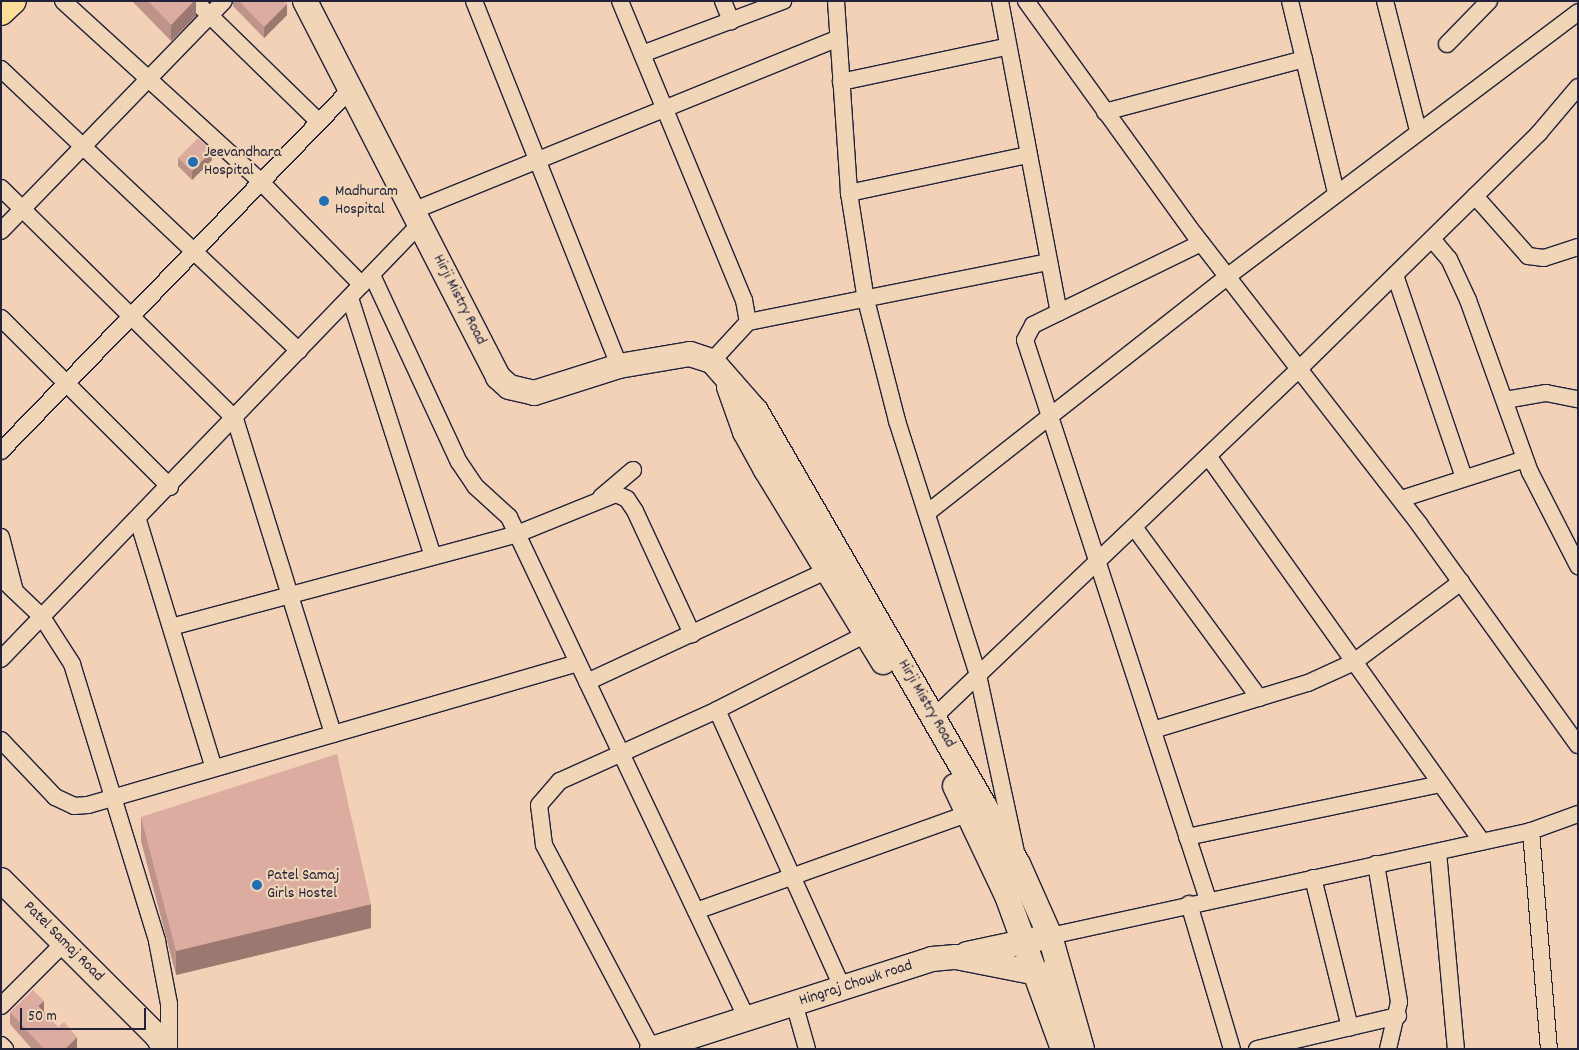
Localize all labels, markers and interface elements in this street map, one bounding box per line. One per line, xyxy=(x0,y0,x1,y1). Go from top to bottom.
place label: Jeevandhara Hospital xyxy=(204,143,281,181)
marker: Jeevandhara Hospital xyxy=(186,155,200,169)
place label: Madhuram Hospital xyxy=(335,182,398,220)
marker: Madhuram Hospital xyxy=(317,194,331,208)
street label: Hirji Mistry Road xyxy=(428,252,490,348)
street label: Hirji Mistry Road xyxy=(893,656,959,752)
place label: Patel Samaj Girls Hostel xyxy=(267,866,339,904)
marker: Patel Samaj Girls Hostel xyxy=(251,879,263,891)
street label: Patel Samaj Road xyxy=(19,898,107,986)
street label: Hingraj Chowk road xyxy=(797,957,915,1011)
scale bar xyxy=(22,998,149,1030)
text: 50 m xyxy=(28,1006,57,1028)

